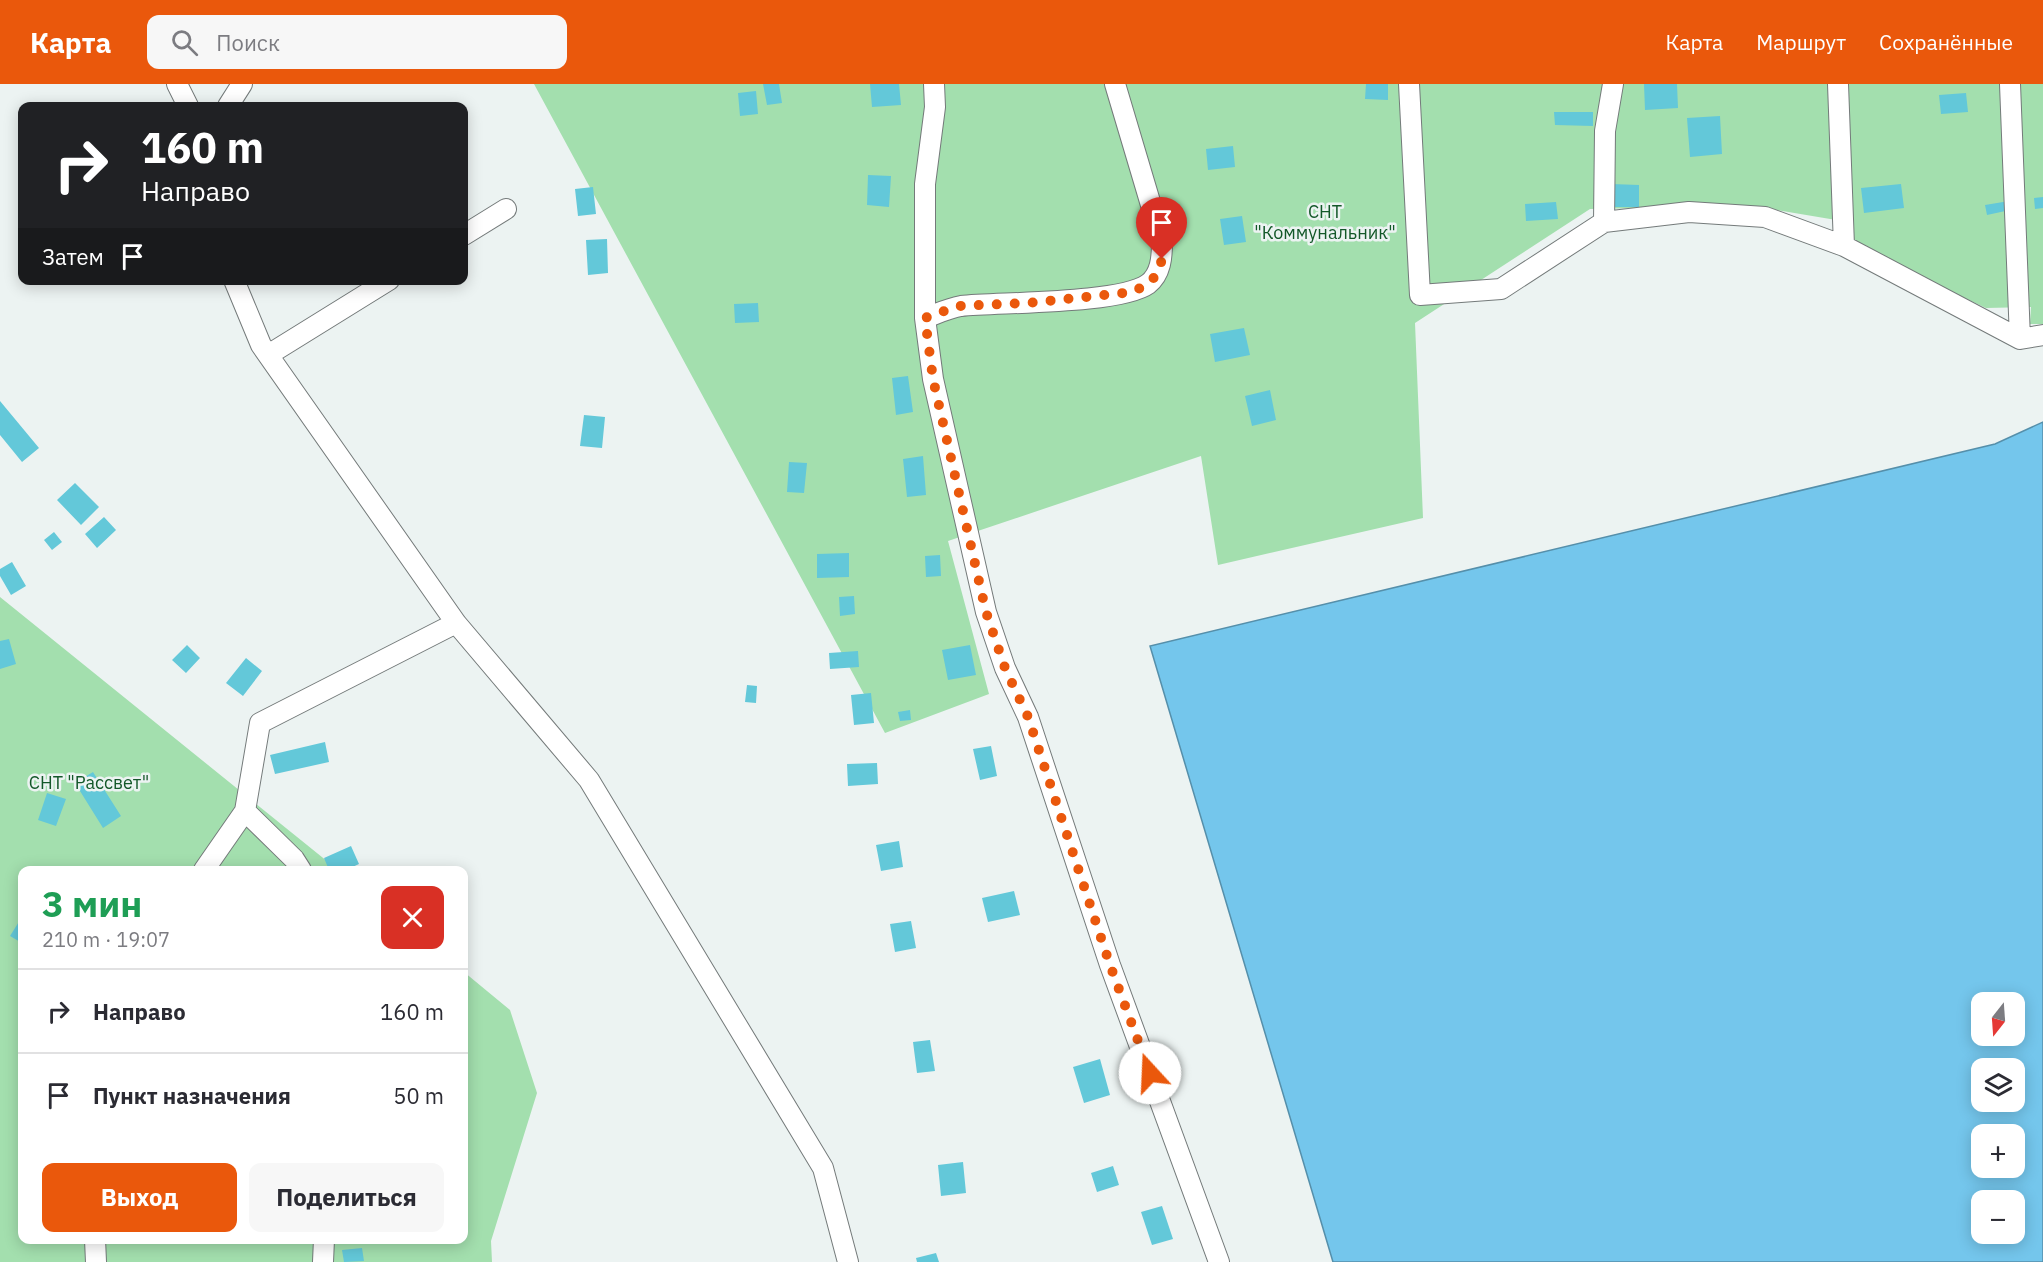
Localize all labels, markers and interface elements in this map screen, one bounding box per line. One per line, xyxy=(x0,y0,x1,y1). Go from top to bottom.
search box xyxy=(147,15,567,69)
text: Карта xyxy=(30,24,111,61)
icon: search xyxy=(168,26,201,59)
text: Поиск xyxy=(216,28,280,57)
text: Карта xyxy=(1665,28,1723,56)
text: Маршрут xyxy=(1756,28,1846,56)
text: Сохранённые xyxy=(1879,28,2013,56)
text: 160 m xyxy=(141,120,264,175)
icon: right xyxy=(42,126,120,204)
text: Направо xyxy=(141,173,250,208)
pin xyxy=(1136,197,1187,259)
park label: СНТ "Коммунальник" xyxy=(1254,200,1396,244)
icon: arrive xyxy=(1145,206,1178,239)
icon: arrive xyxy=(116,240,149,273)
text: Затем xyxy=(42,242,104,271)
park label: СНТ "Рассвет" xyxy=(29,771,149,794)
text: 3 мин xyxy=(42,880,142,927)
button: close xyxy=(381,886,444,949)
text: 210 m · 19:07 xyxy=(42,926,170,953)
north arrow xyxy=(1971,992,2025,1046)
map controls xyxy=(1971,992,2025,1244)
icon: right xyxy=(42,995,75,1028)
text: Направо xyxy=(93,997,186,1026)
text: 160 m xyxy=(380,997,444,1026)
position arrow xyxy=(1118,1041,1182,1105)
button: layers xyxy=(1971,1058,2025,1112)
icon: arrive xyxy=(42,1079,75,1112)
text: Пункт назначения xyxy=(93,1081,291,1110)
text: 50 m xyxy=(393,1081,444,1110)
button: + xyxy=(1971,1124,2025,1178)
button: Выход xyxy=(42,1163,237,1232)
button: Поделиться xyxy=(249,1163,444,1232)
button: − xyxy=(1971,1190,2025,1244)

